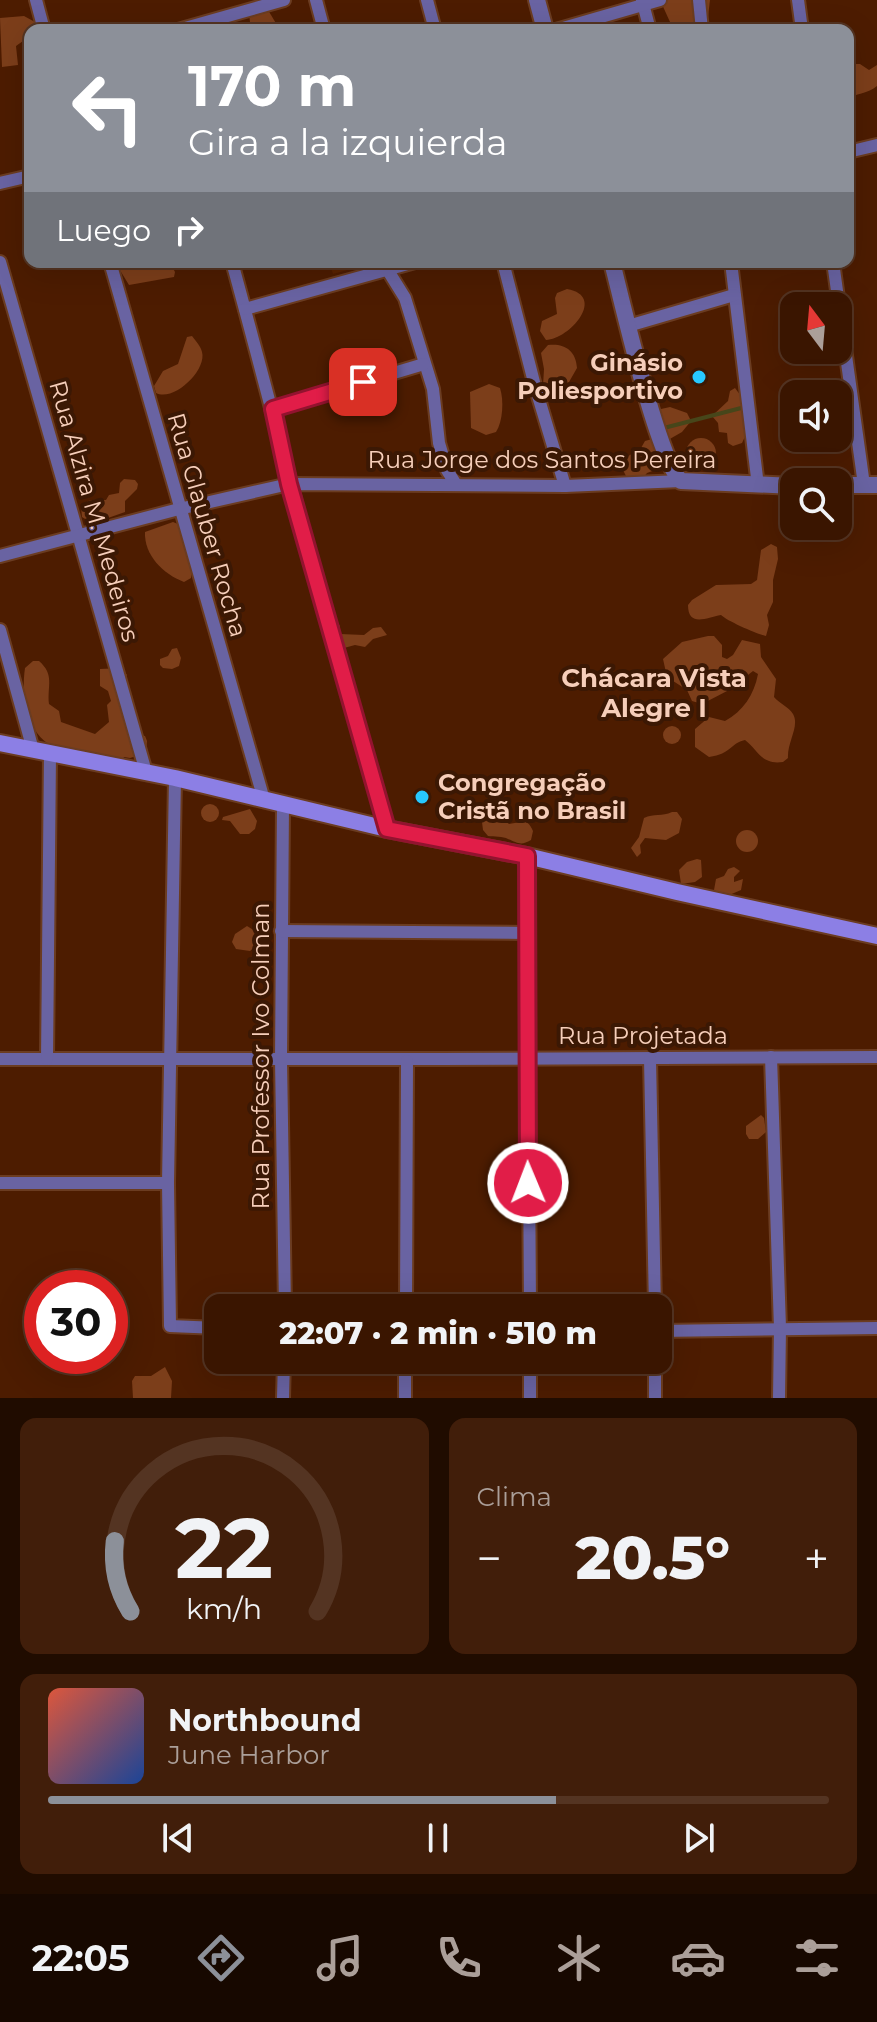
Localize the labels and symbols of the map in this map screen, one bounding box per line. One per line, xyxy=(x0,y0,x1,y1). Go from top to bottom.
north arrow xyxy=(780,292,852,364)
pin xyxy=(329,348,397,416)
place label: Ginásio Poliesportivo xyxy=(517,348,683,405)
marker: Ginásio Poliesportivo xyxy=(690,368,708,386)
street label: Rua Alzira M. Medeiros xyxy=(43,377,146,645)
street label: Rua Glauber Rocha xyxy=(162,409,253,640)
street label: Rua Jorge dos Santos Pereira xyxy=(368,445,716,474)
district label: Chácara Vista Alegre I xyxy=(561,662,747,724)
place label: Congregação Cristã no Brasil xyxy=(438,768,626,825)
marker: Congregação Cristã no Brasil xyxy=(413,788,431,806)
street label: Rua Professor Ivo Colman xyxy=(246,903,275,1209)
street label: Rua Projetada xyxy=(558,1021,728,1050)
position arrow xyxy=(486,1141,570,1225)
speed limit sign: 30 xyxy=(24,1270,128,1374)

